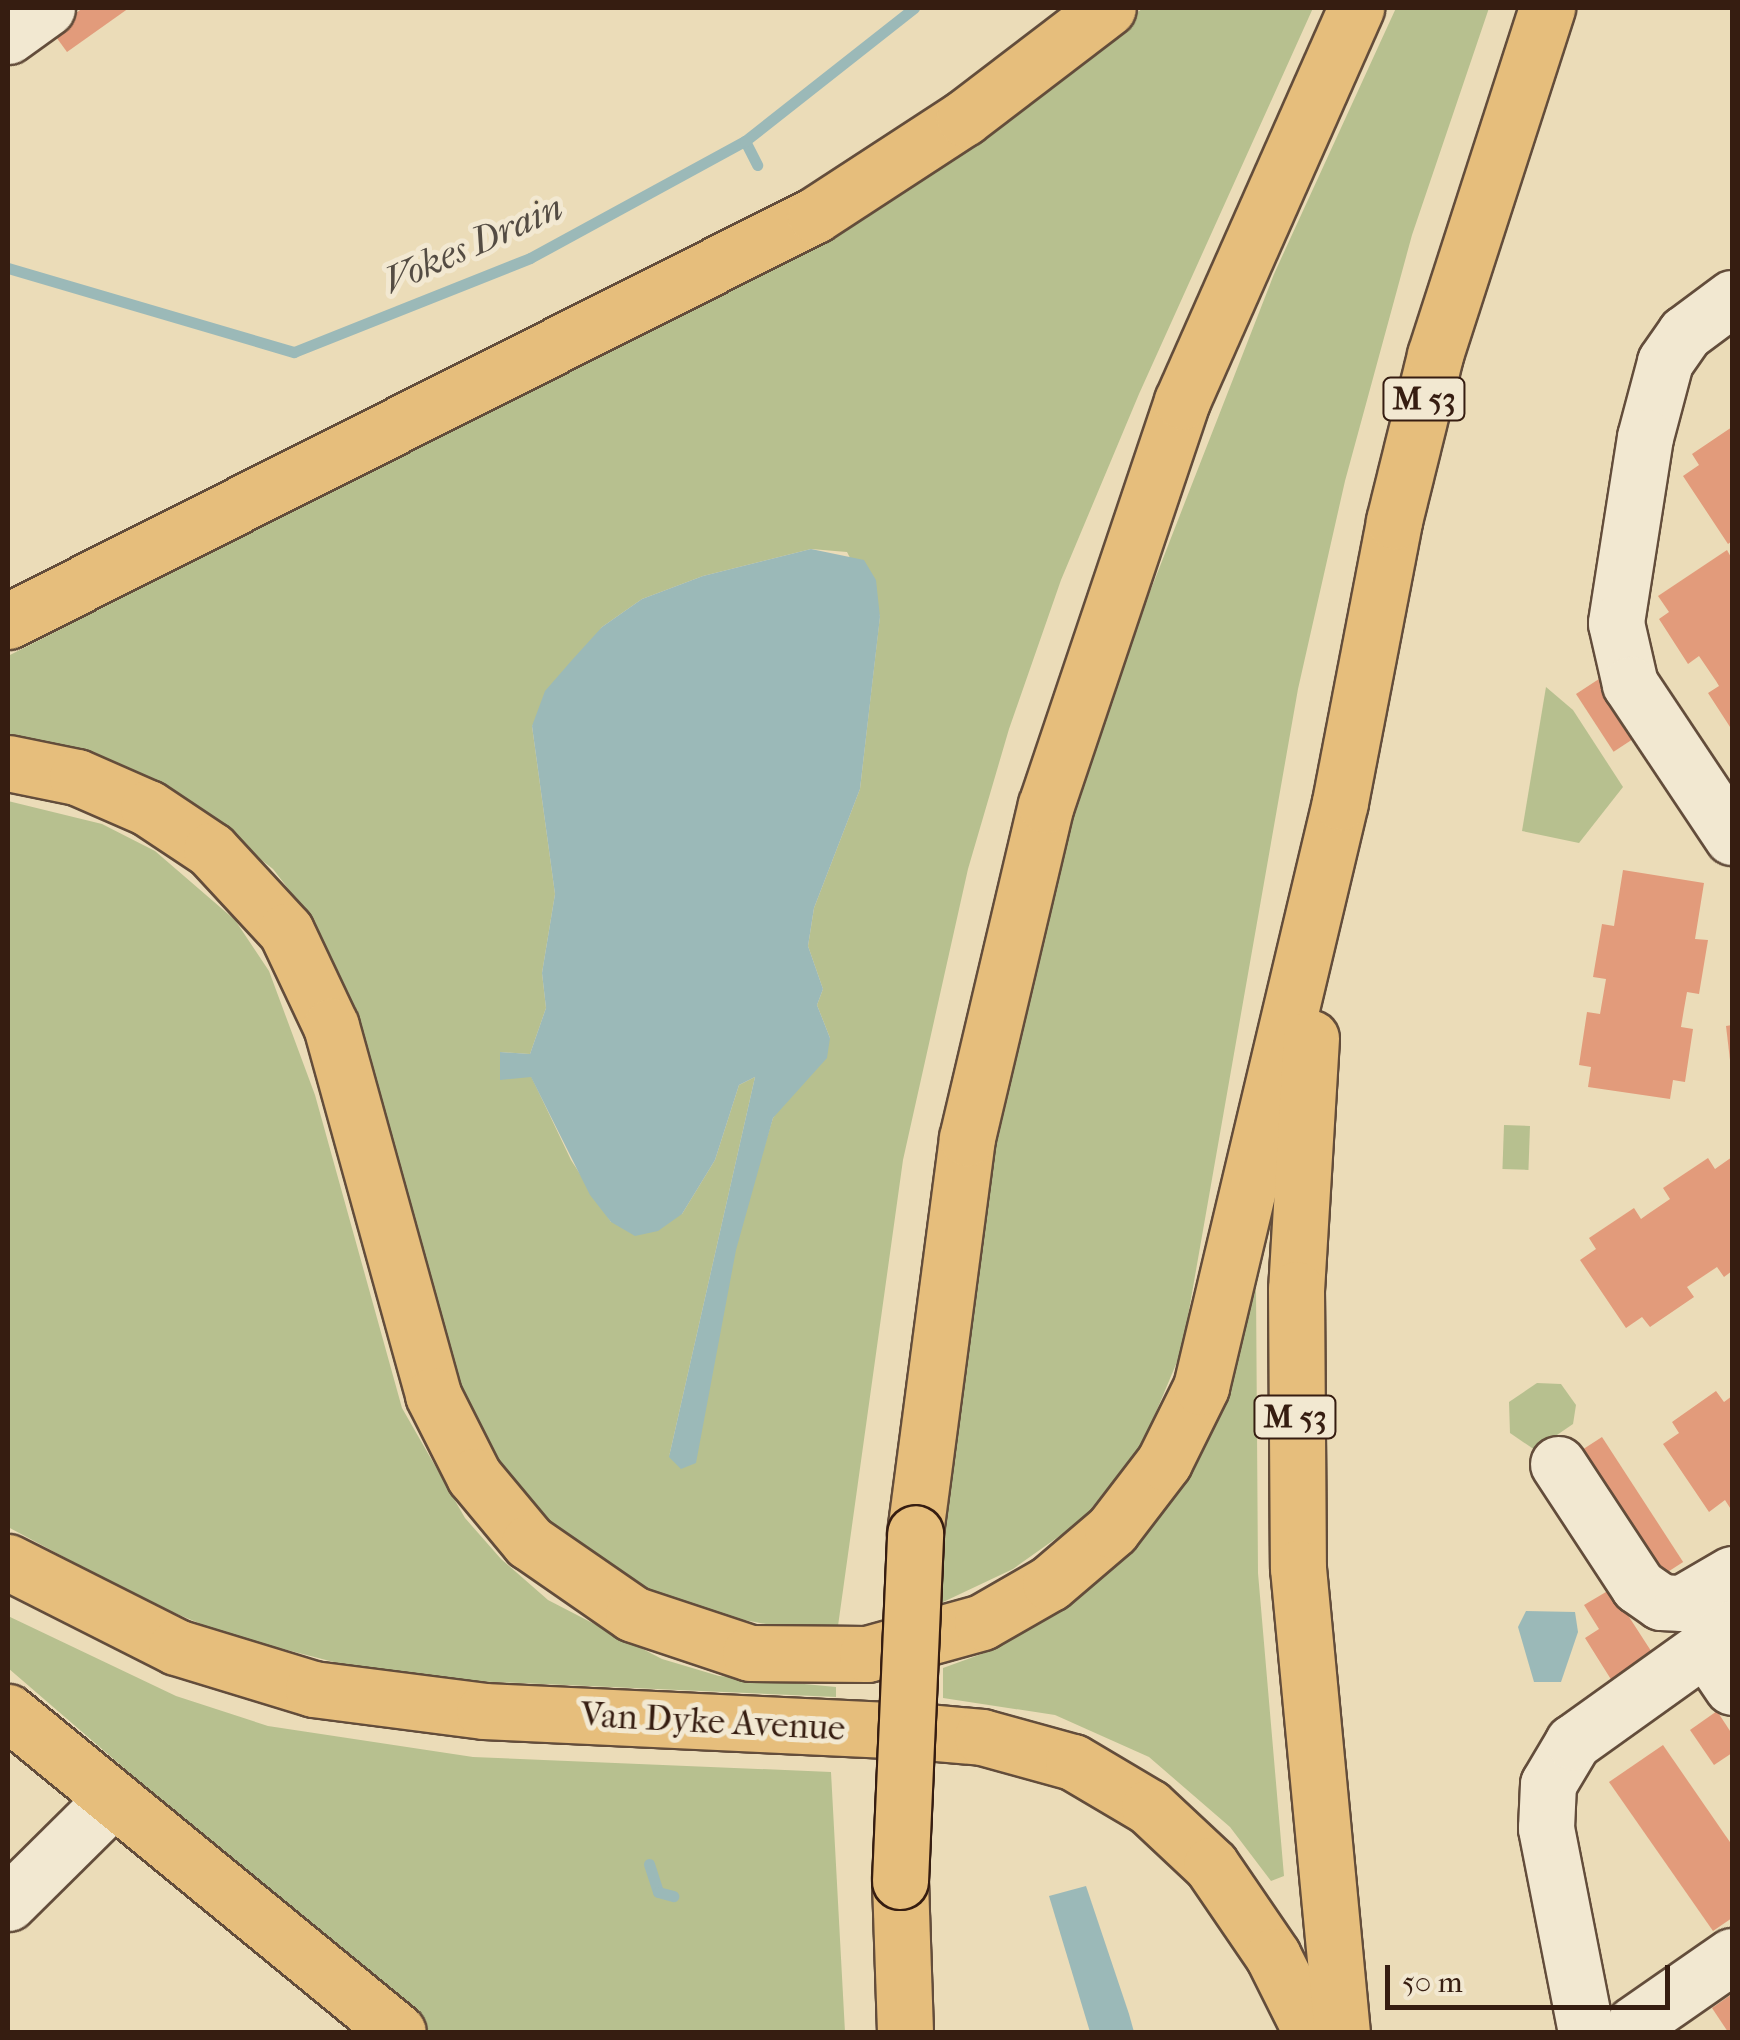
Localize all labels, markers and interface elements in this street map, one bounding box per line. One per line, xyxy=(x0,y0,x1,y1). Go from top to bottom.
water label: Vokes Drain xyxy=(376,184,570,304)
road number: M 53 xyxy=(1382,372,1466,426)
road number: M 53 xyxy=(1252,1390,1338,1444)
street label: Van Dyke Avenue xyxy=(580,1694,846,1750)
scale bar xyxy=(1390,1945,1675,2007)
text: 50 m xyxy=(1402,1965,1463,2000)

